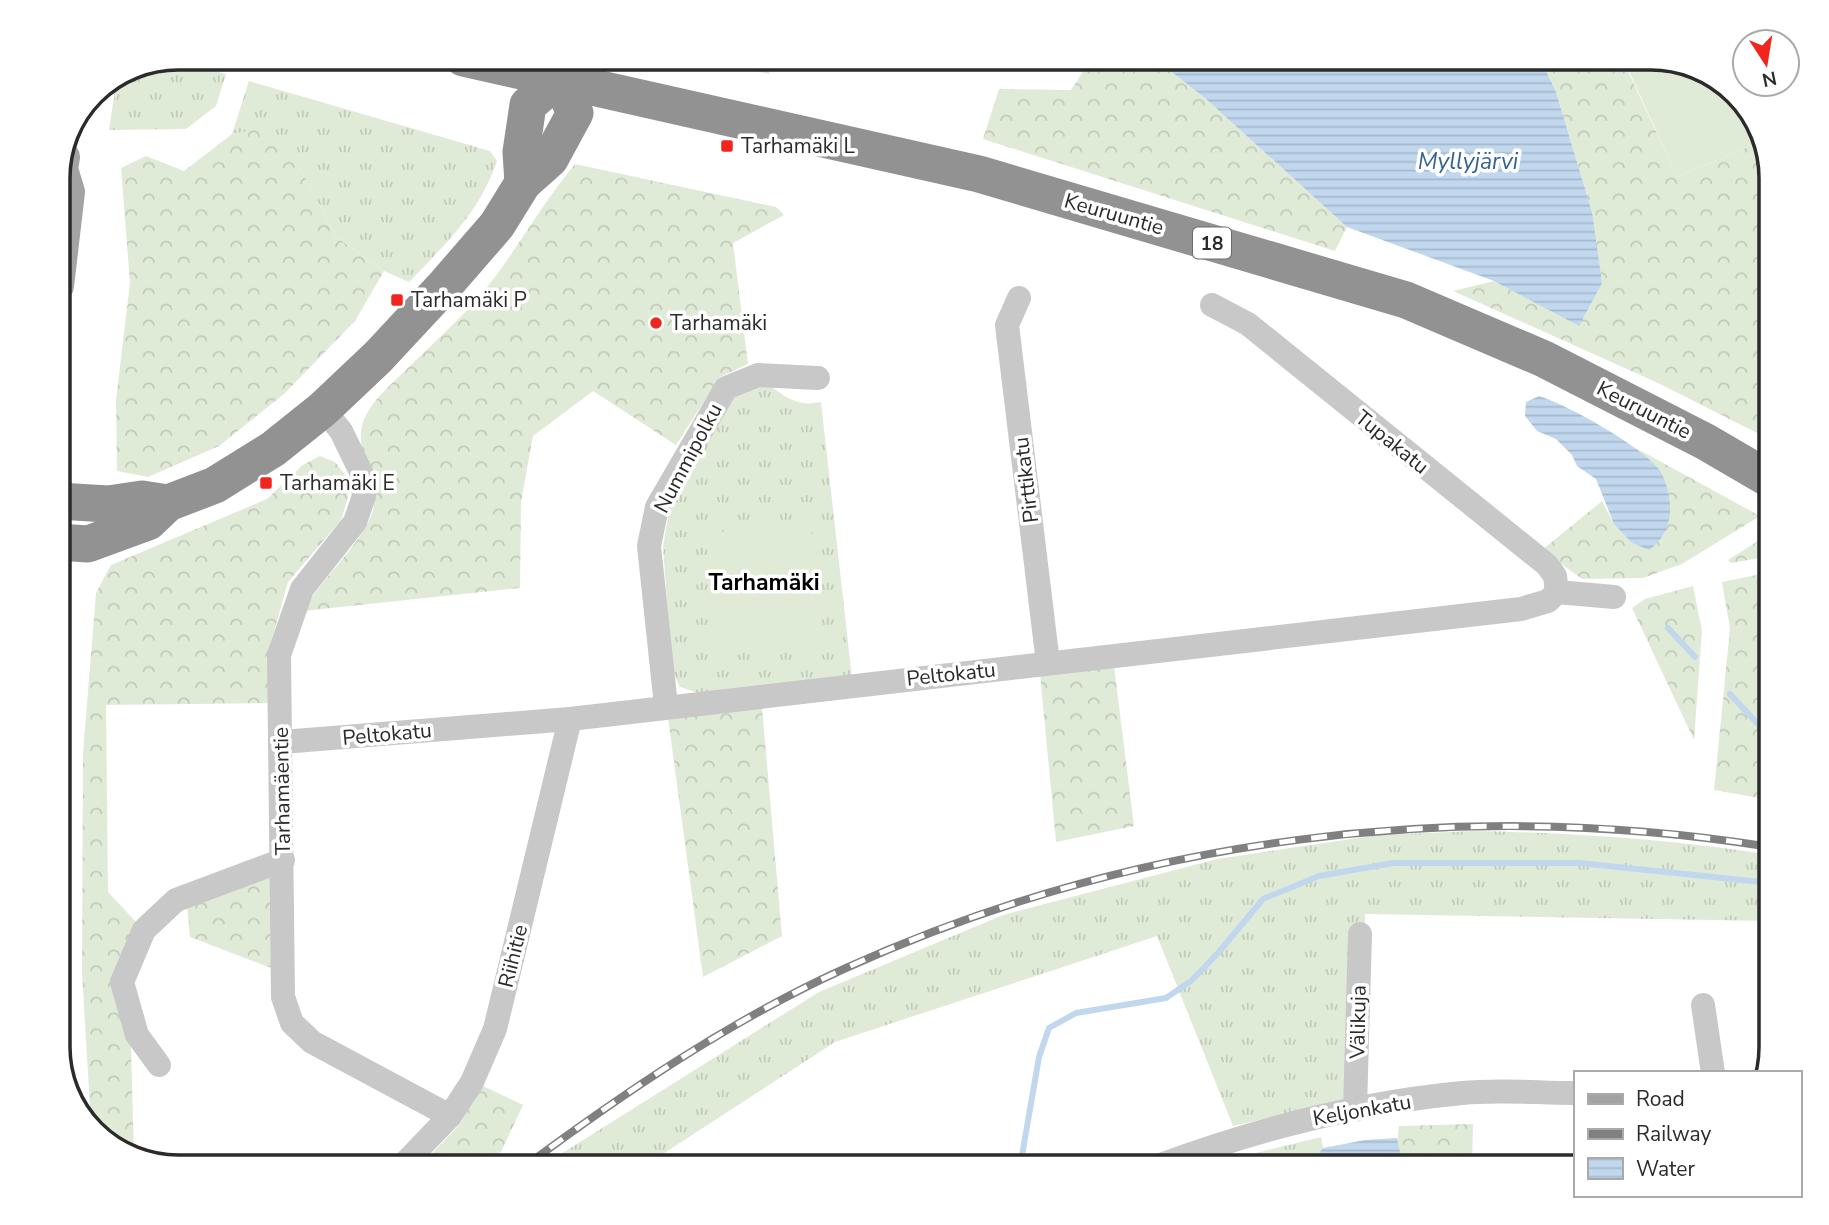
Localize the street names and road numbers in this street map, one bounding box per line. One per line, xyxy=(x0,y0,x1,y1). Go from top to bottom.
street label: Keuruuntie xyxy=(1061,186,1167,242)
road number: 18 xyxy=(1193,228,1231,258)
street label: Keuruuntie xyxy=(1592,374,1696,446)
street label: Nummipolku xyxy=(647,398,729,518)
street label: Tupakatu xyxy=(1349,404,1435,480)
street label: Pirttikatu xyxy=(1007,436,1045,524)
street label: Peltokatu xyxy=(905,655,997,693)
street label: Peltokatu xyxy=(341,716,433,752)
street label: Tarhamäentie xyxy=(267,727,297,855)
street label: Riihitie xyxy=(492,922,534,990)
street label: Välikuja xyxy=(1343,985,1373,1060)
street label: Keljonkatu xyxy=(1311,1088,1413,1132)

